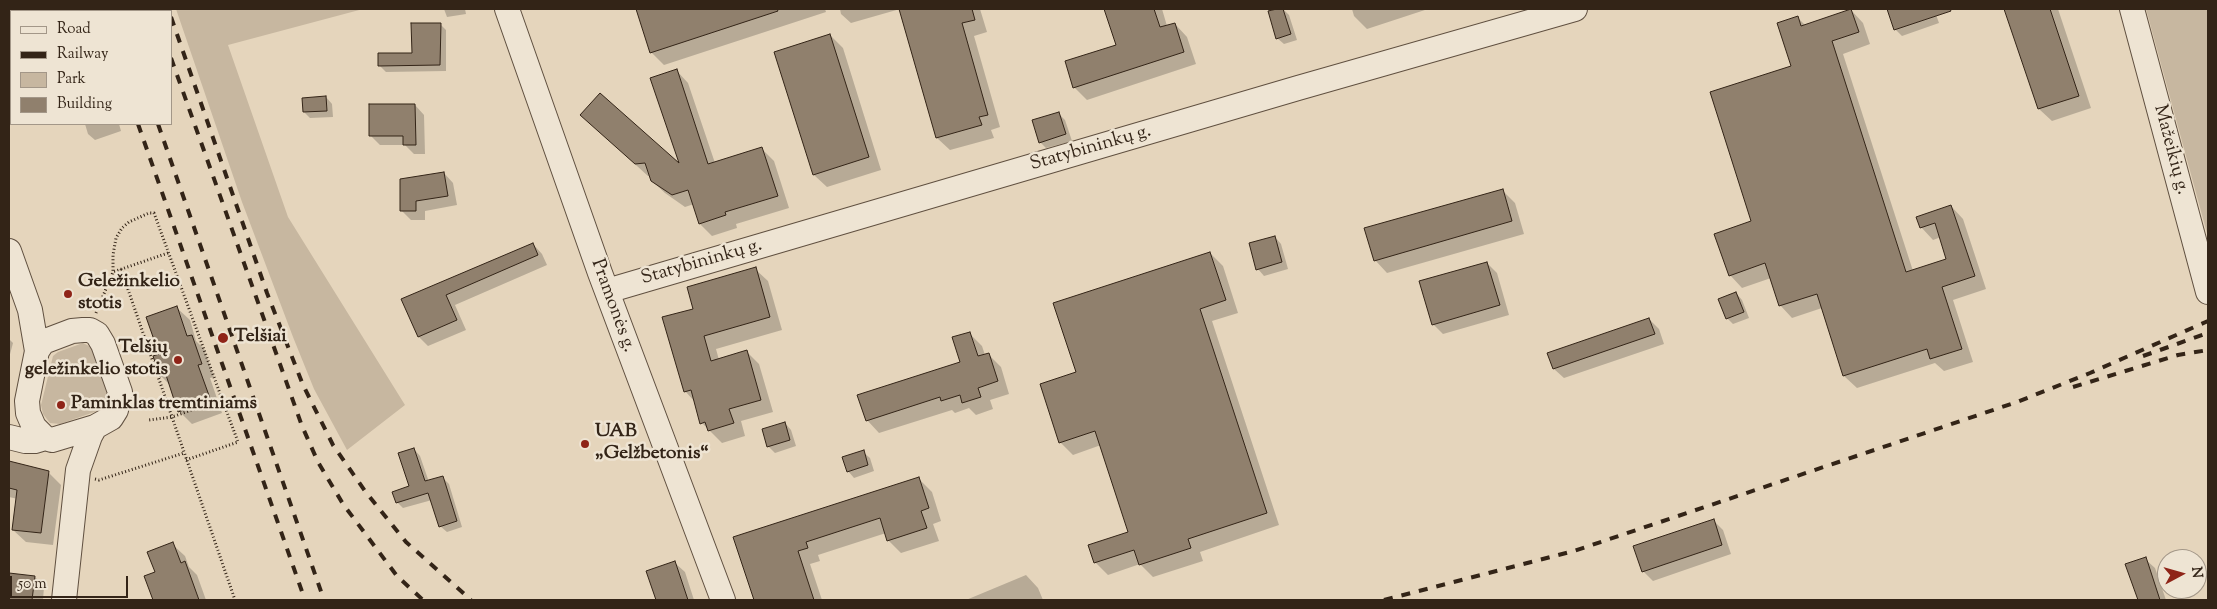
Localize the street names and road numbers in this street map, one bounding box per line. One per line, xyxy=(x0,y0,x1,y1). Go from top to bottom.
street label: Mažeikių g. xyxy=(2147,102,2193,198)
street label: Statybininkų g. xyxy=(1028,121,1154,177)
street label: Statybininkų g. xyxy=(639,235,765,291)
street label: Pramonės g. xyxy=(585,256,639,356)

